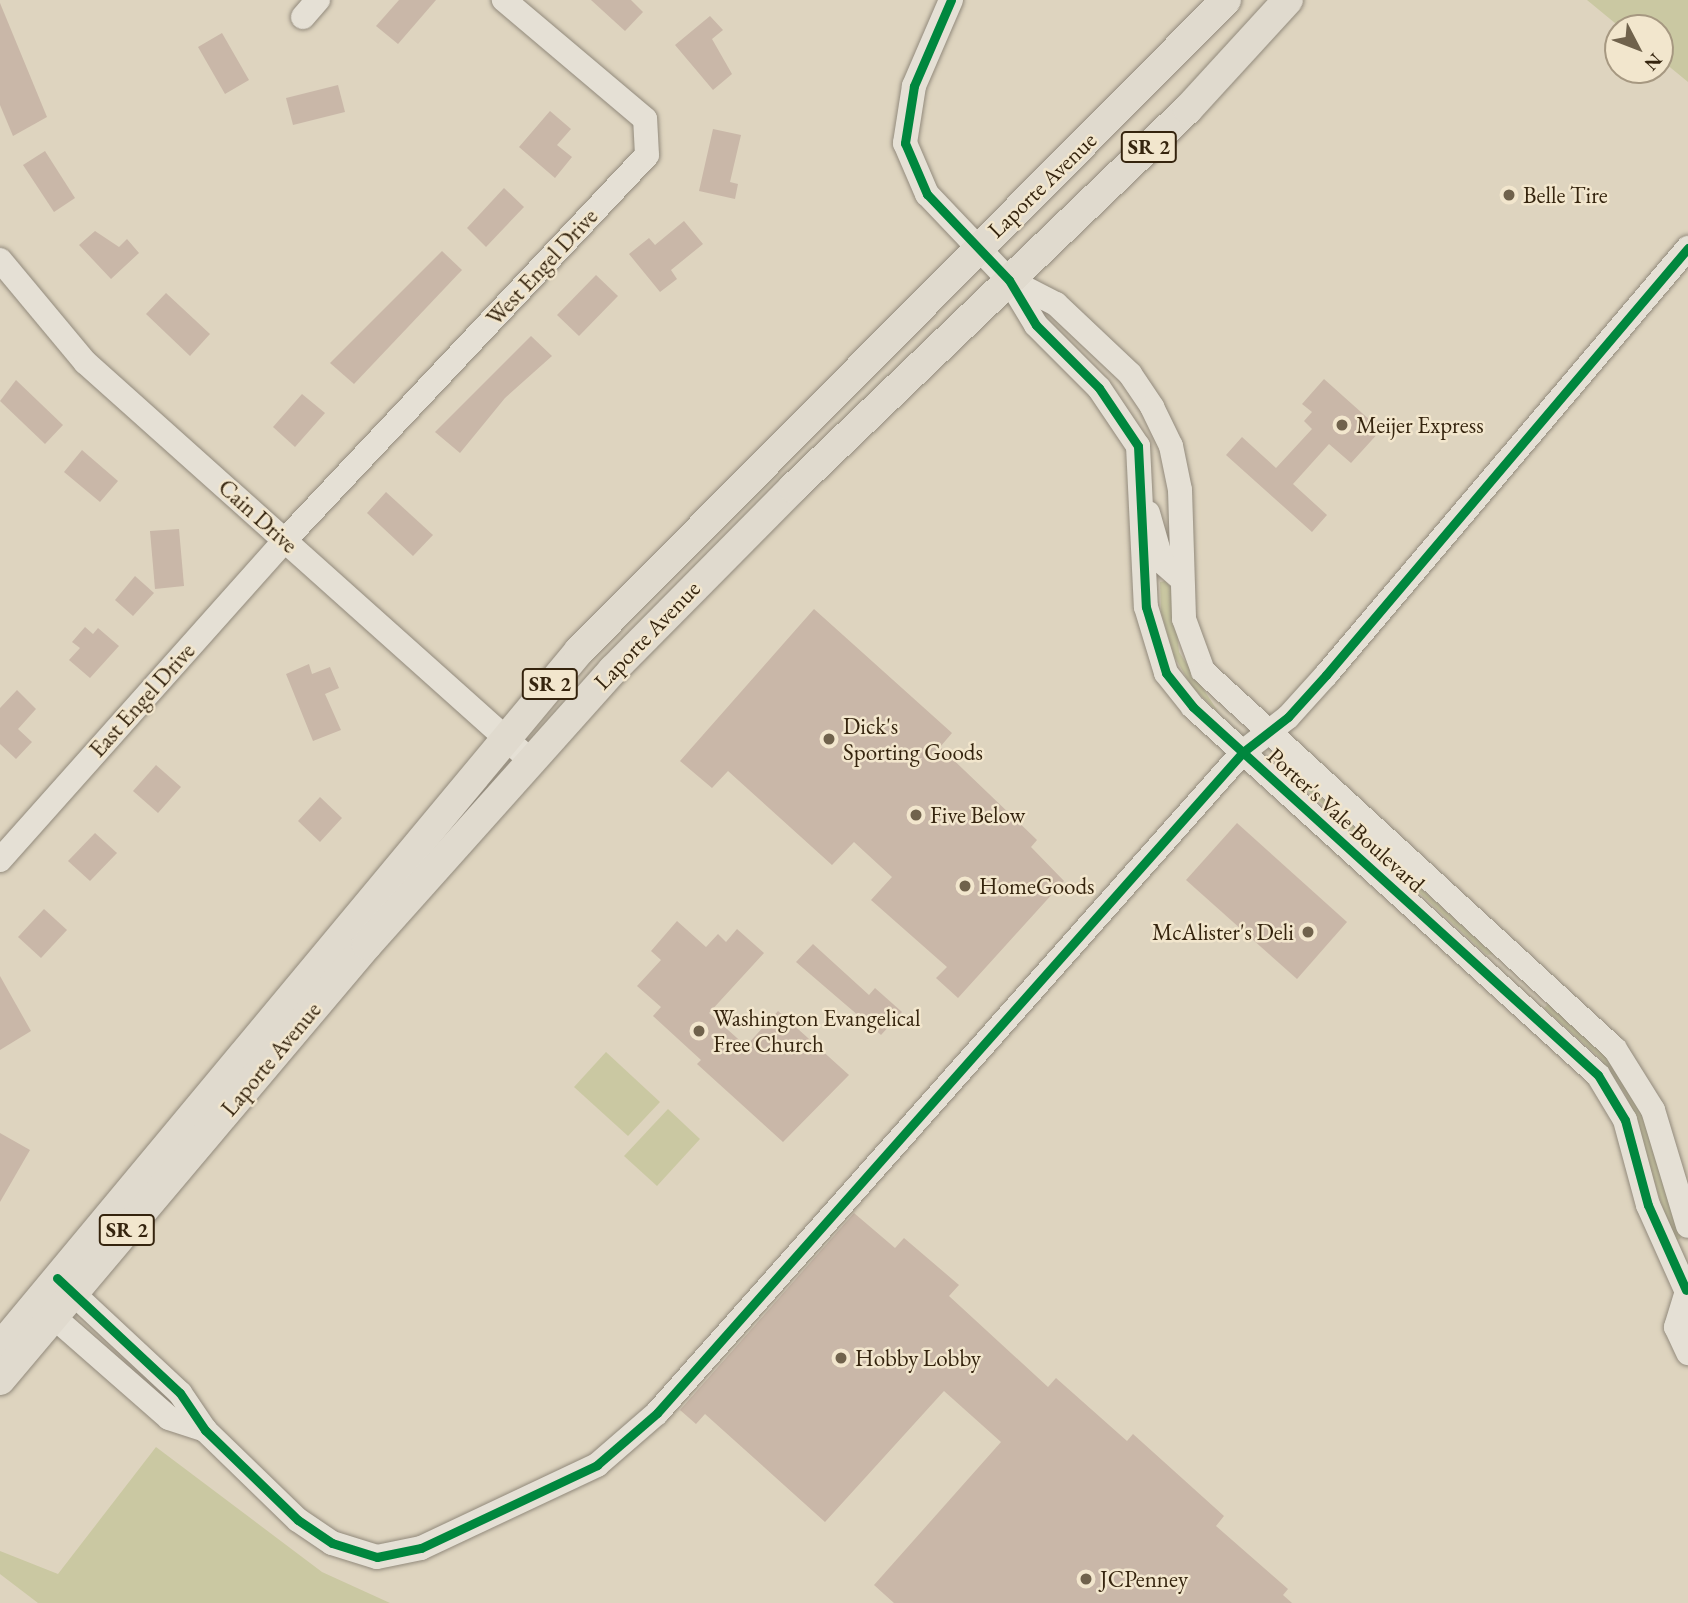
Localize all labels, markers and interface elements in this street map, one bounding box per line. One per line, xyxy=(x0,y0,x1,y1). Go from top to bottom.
north arrow xyxy=(1604,14,1674,84)
text: N xyxy=(1639,48,1668,76)
street label: Laporte Avenue xyxy=(982,126,1102,244)
road number: SR 2 xyxy=(1119,130,1179,164)
place label: Belle Tire xyxy=(1523,181,1608,209)
marker: Belle Tire xyxy=(1501,187,1517,203)
street label: West Engel Drive xyxy=(481,203,603,331)
place label: Meijer Express xyxy=(1356,411,1484,439)
marker: Meijer Express xyxy=(1334,417,1350,433)
street label: Cain Drive xyxy=(213,473,303,559)
street label: Laporte Avenue xyxy=(588,575,706,695)
street label: East Engel Drive xyxy=(84,637,200,763)
road number: SR 2 xyxy=(520,666,580,702)
place label: Dick's Sporting Goods xyxy=(843,712,983,766)
marker: Dick's Sporting Goods xyxy=(821,731,837,747)
street label: Porter's Vale Boulevard xyxy=(1262,742,1430,898)
place label: Five Below xyxy=(930,801,1025,829)
marker: Five Below xyxy=(908,807,924,823)
place label: HomeGoods xyxy=(979,872,1094,900)
marker: HomeGoods xyxy=(957,878,973,894)
place label: McAlister's Deli xyxy=(1152,918,1294,946)
marker: McAlister's Deli xyxy=(1300,924,1316,940)
street label: Laporte Avenue xyxy=(215,996,327,1122)
place label: Washington Evangelical Free Church xyxy=(713,1004,921,1058)
marker: Washington Evangelical Free Church xyxy=(691,1023,707,1039)
road number: SR 2 xyxy=(97,1212,157,1248)
place label: Hobby Lobby xyxy=(855,1344,981,1372)
marker: Hobby Lobby xyxy=(833,1350,849,1366)
place label: JCPenney xyxy=(1100,1565,1188,1593)
marker: JCPenney xyxy=(1078,1571,1094,1587)

